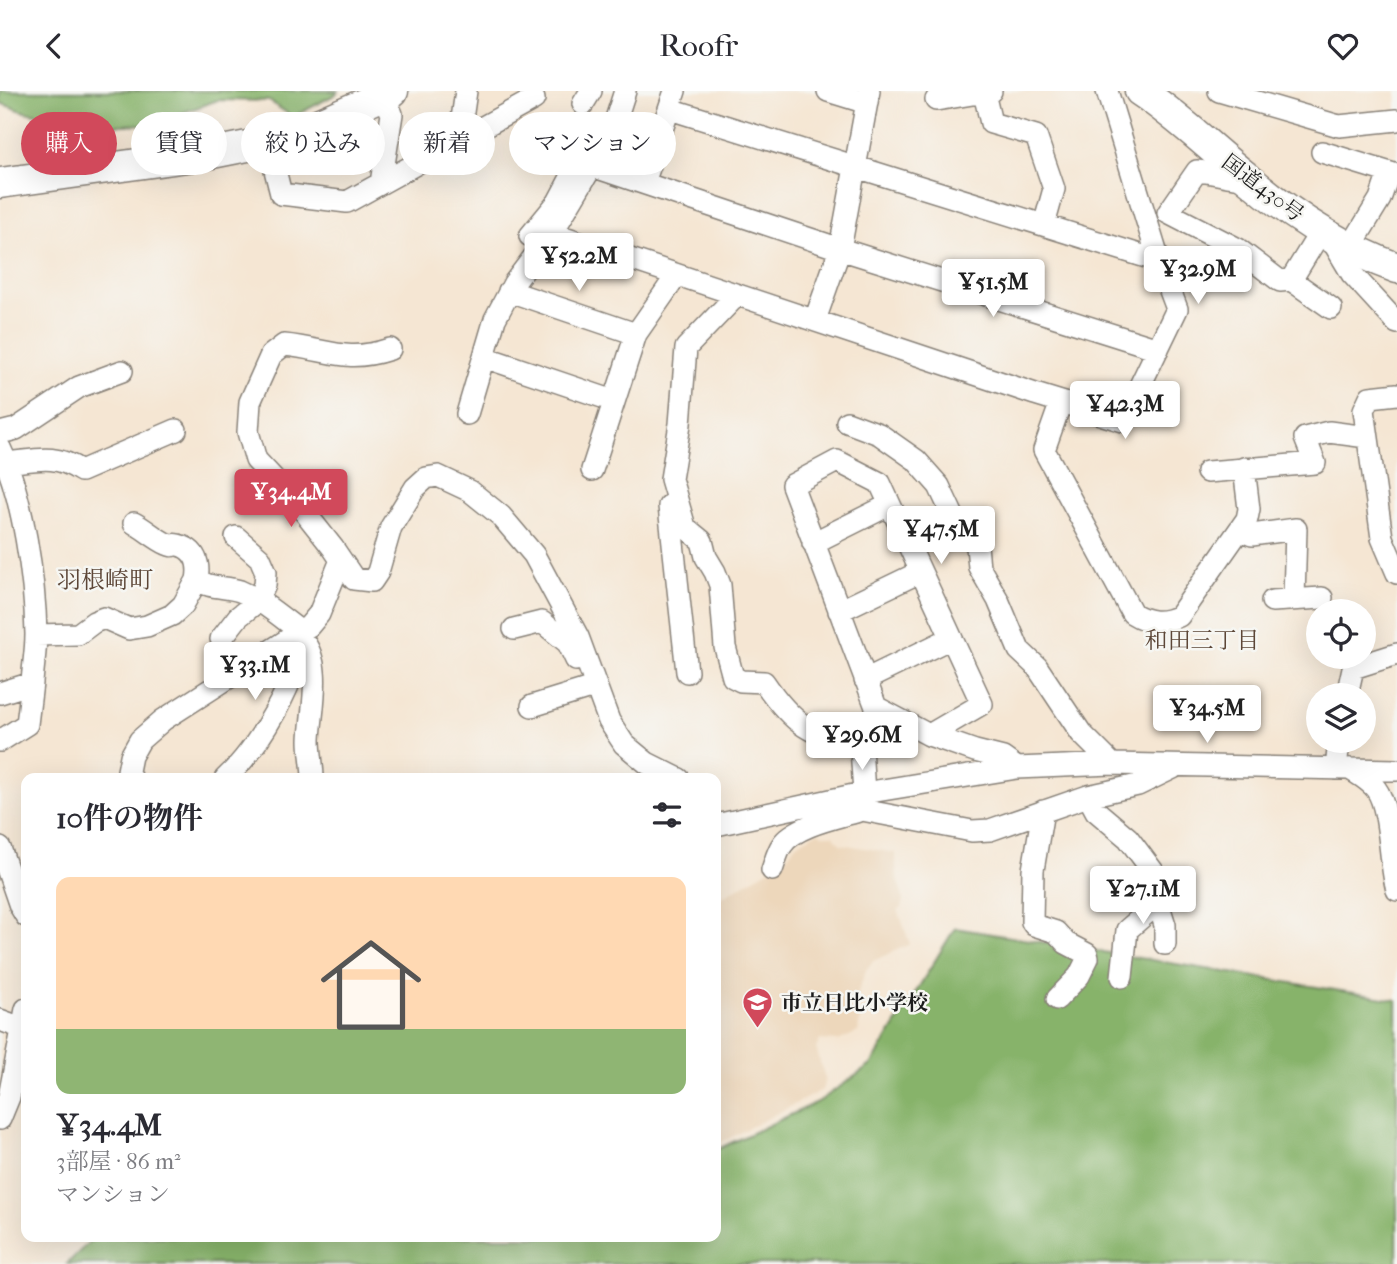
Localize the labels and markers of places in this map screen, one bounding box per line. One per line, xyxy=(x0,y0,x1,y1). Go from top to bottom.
pin: ¥52.2M xyxy=(522,233,636,293)
pin: ¥32.9M xyxy=(1141,247,1255,306)
pin: ¥51.5M xyxy=(936,259,1050,319)
pin: ¥42.3M xyxy=(1068,381,1182,441)
pin: ¥34.4M xyxy=(234,469,348,529)
pin: ¥47.5M xyxy=(884,507,998,566)
pin: ¥33.1M xyxy=(198,643,312,702)
pin: ¥34.5M xyxy=(1150,685,1264,745)
pin: ¥29.6M xyxy=(805,713,919,772)
pin: ¥27.1M xyxy=(1086,867,1200,926)
school or university icon: 市立日比小学校 xyxy=(741,986,775,1030)
place label: 市立日比小学校 xyxy=(781,991,928,1015)

